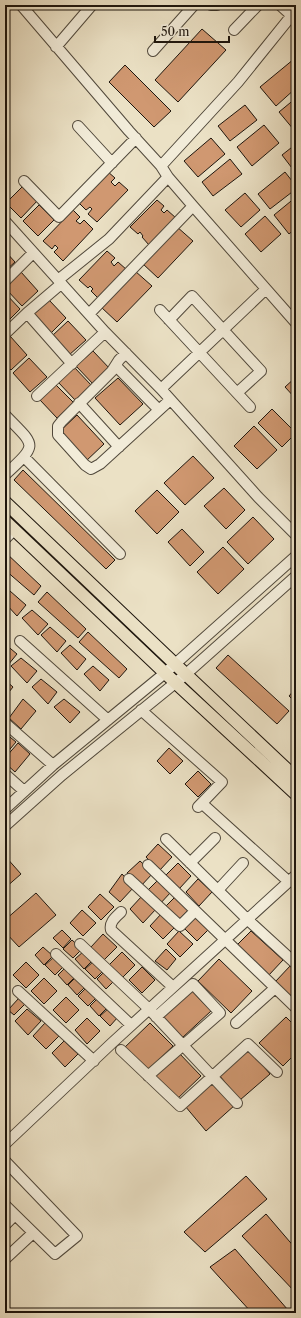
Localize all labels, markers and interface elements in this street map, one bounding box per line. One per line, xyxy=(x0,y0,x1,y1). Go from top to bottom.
scale bar xyxy=(155,18,229,44)
text: 50 m xyxy=(161,24,190,39)

